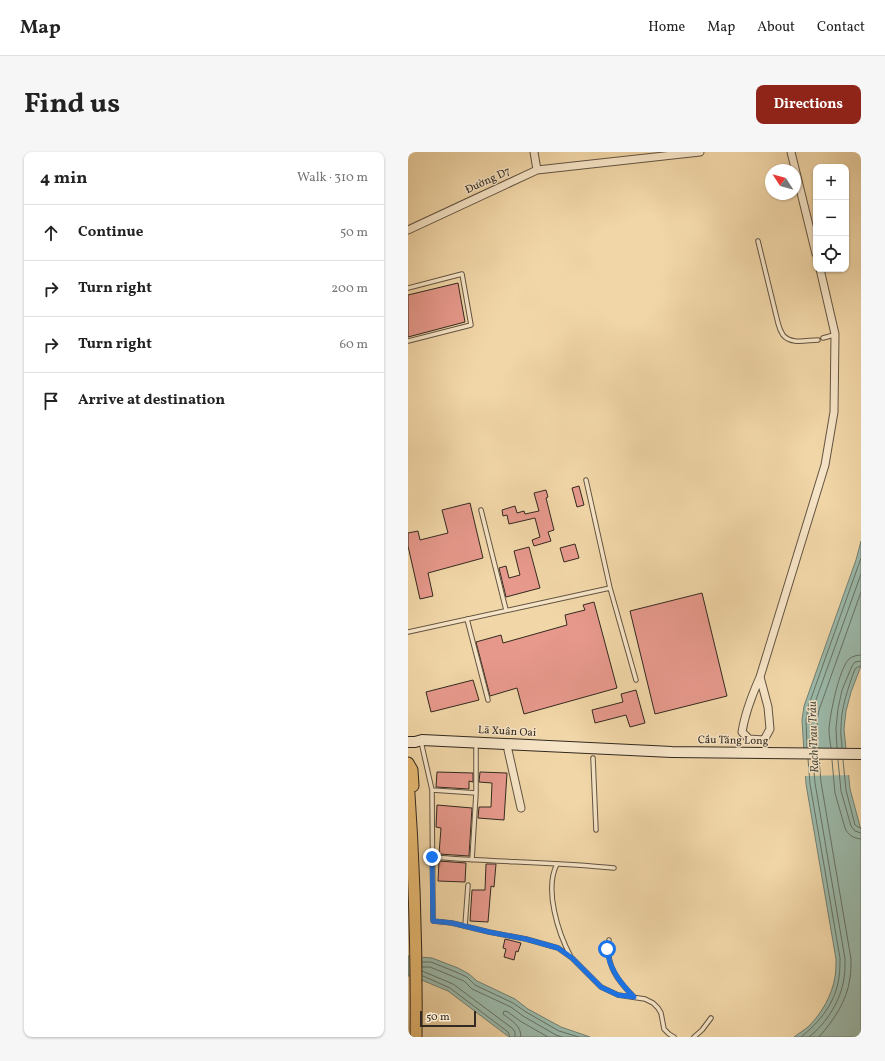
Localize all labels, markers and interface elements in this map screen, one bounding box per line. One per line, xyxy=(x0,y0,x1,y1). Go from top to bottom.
text: Map xyxy=(20,15,61,41)
text: Home xyxy=(648,18,685,37)
text: Map xyxy=(707,18,735,37)
text: About xyxy=(757,18,795,37)
text: Contact xyxy=(817,18,865,37)
text: Find us xyxy=(24,85,120,124)
button: Directions xyxy=(756,85,861,124)
street label: Đường D7 xyxy=(463,164,513,198)
north arrow xyxy=(765,164,801,200)
map controls xyxy=(813,164,849,272)
button: + xyxy=(813,164,849,200)
text: 4 min xyxy=(40,167,87,190)
text: Walk · 310 m xyxy=(297,169,368,187)
button: − xyxy=(813,200,849,236)
icon: ahead xyxy=(40,222,62,244)
text: Continue xyxy=(78,222,143,243)
text: 50 m xyxy=(340,224,368,242)
button: locate xyxy=(813,236,849,272)
icon: right xyxy=(40,278,62,300)
text: Turn right xyxy=(78,278,152,299)
text: 200 m xyxy=(331,280,368,298)
icon: right xyxy=(40,334,62,356)
text: Turn right xyxy=(78,334,152,355)
text: 60 m xyxy=(340,336,368,354)
icon: arrive xyxy=(40,390,62,412)
text: Arrive at destination xyxy=(78,390,225,411)
water label: Rạch Trau Trảu xyxy=(805,701,823,773)
street label: Lã Xuân Oai xyxy=(478,723,536,741)
street label: Cầu Tăng Long xyxy=(698,733,769,749)
route end xyxy=(423,848,441,866)
route start xyxy=(598,940,616,958)
scale bar xyxy=(420,1009,476,1028)
text: 50 m xyxy=(426,1010,450,1025)

